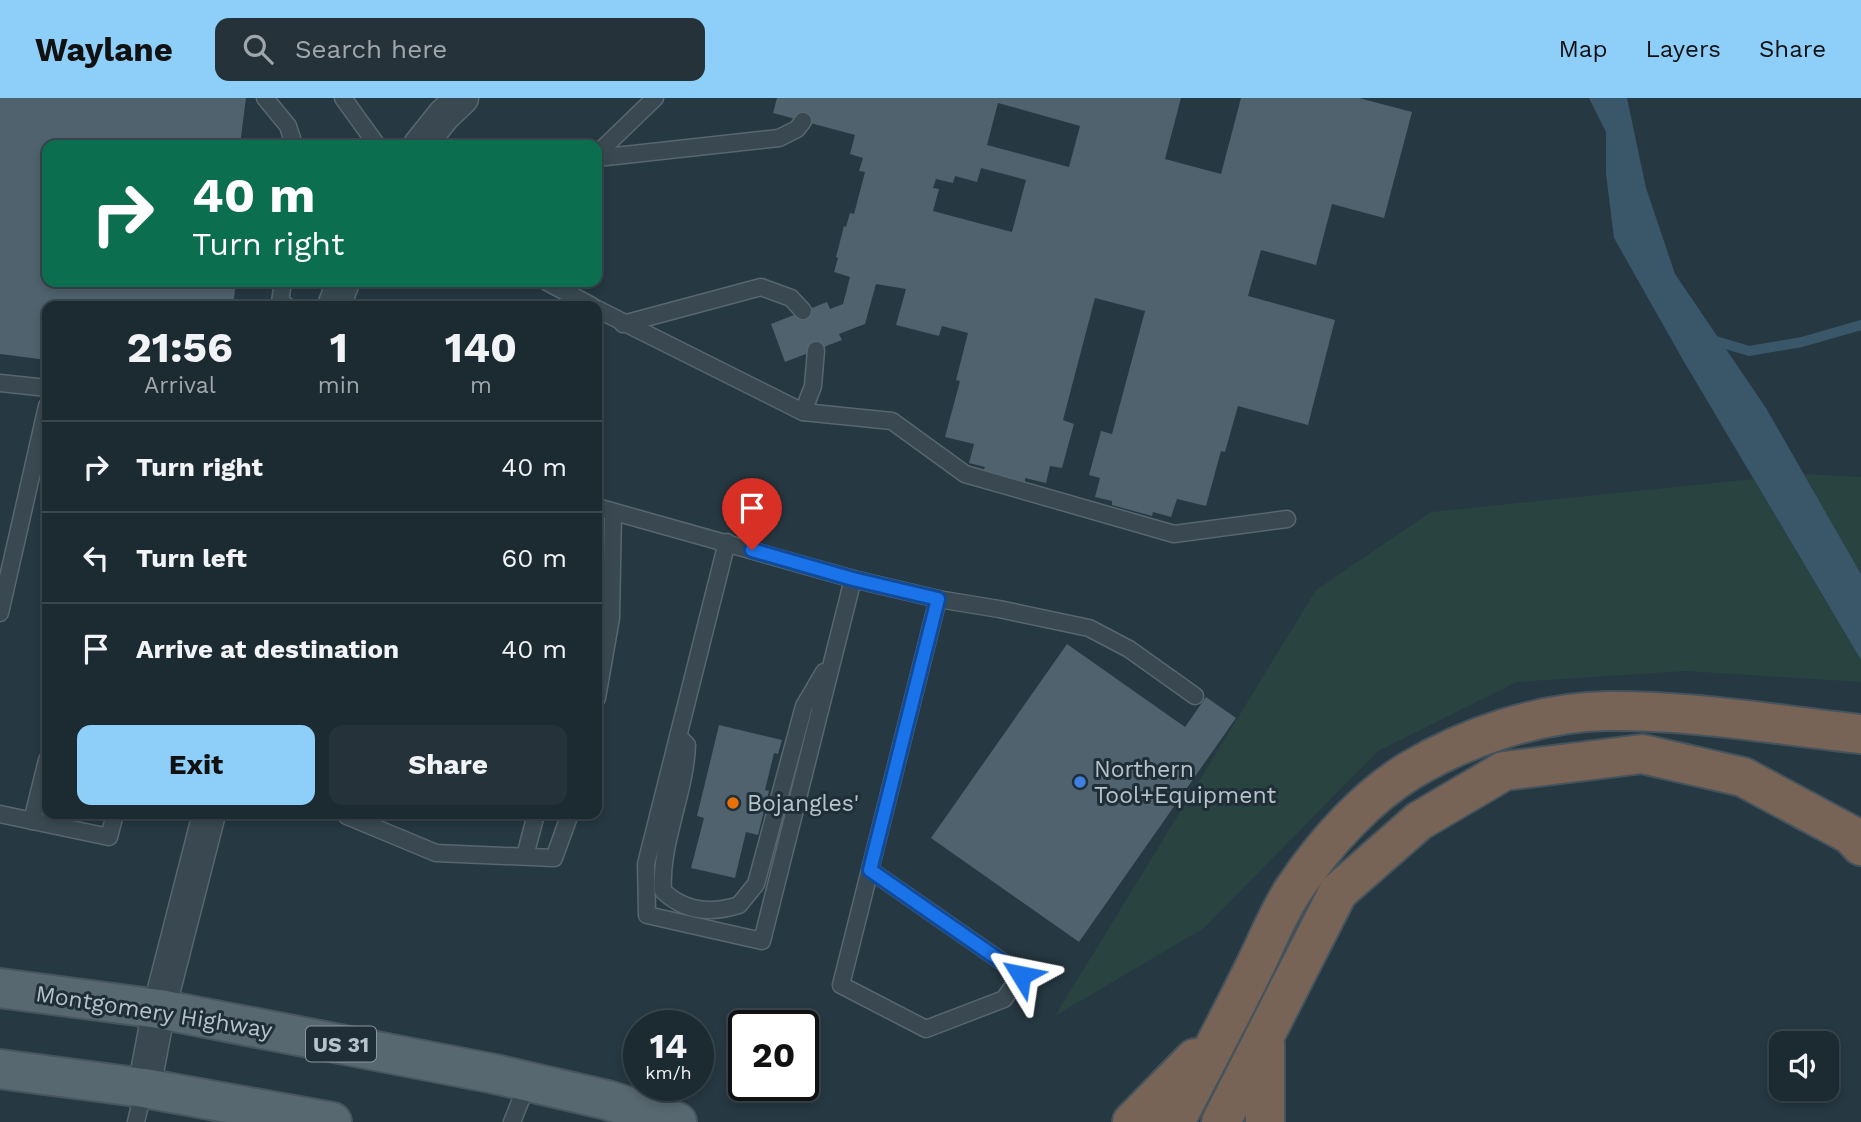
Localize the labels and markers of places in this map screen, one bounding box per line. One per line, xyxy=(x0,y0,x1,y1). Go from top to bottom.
pin xyxy=(722,478,782,550)
place label: Northern Tool+Equipment xyxy=(1094,756,1277,809)
marker: Northern Tool+Equipment xyxy=(1072,774,1088,790)
place label: Bojangles' xyxy=(747,790,859,817)
marker: Bojangles' xyxy=(725,795,741,811)

